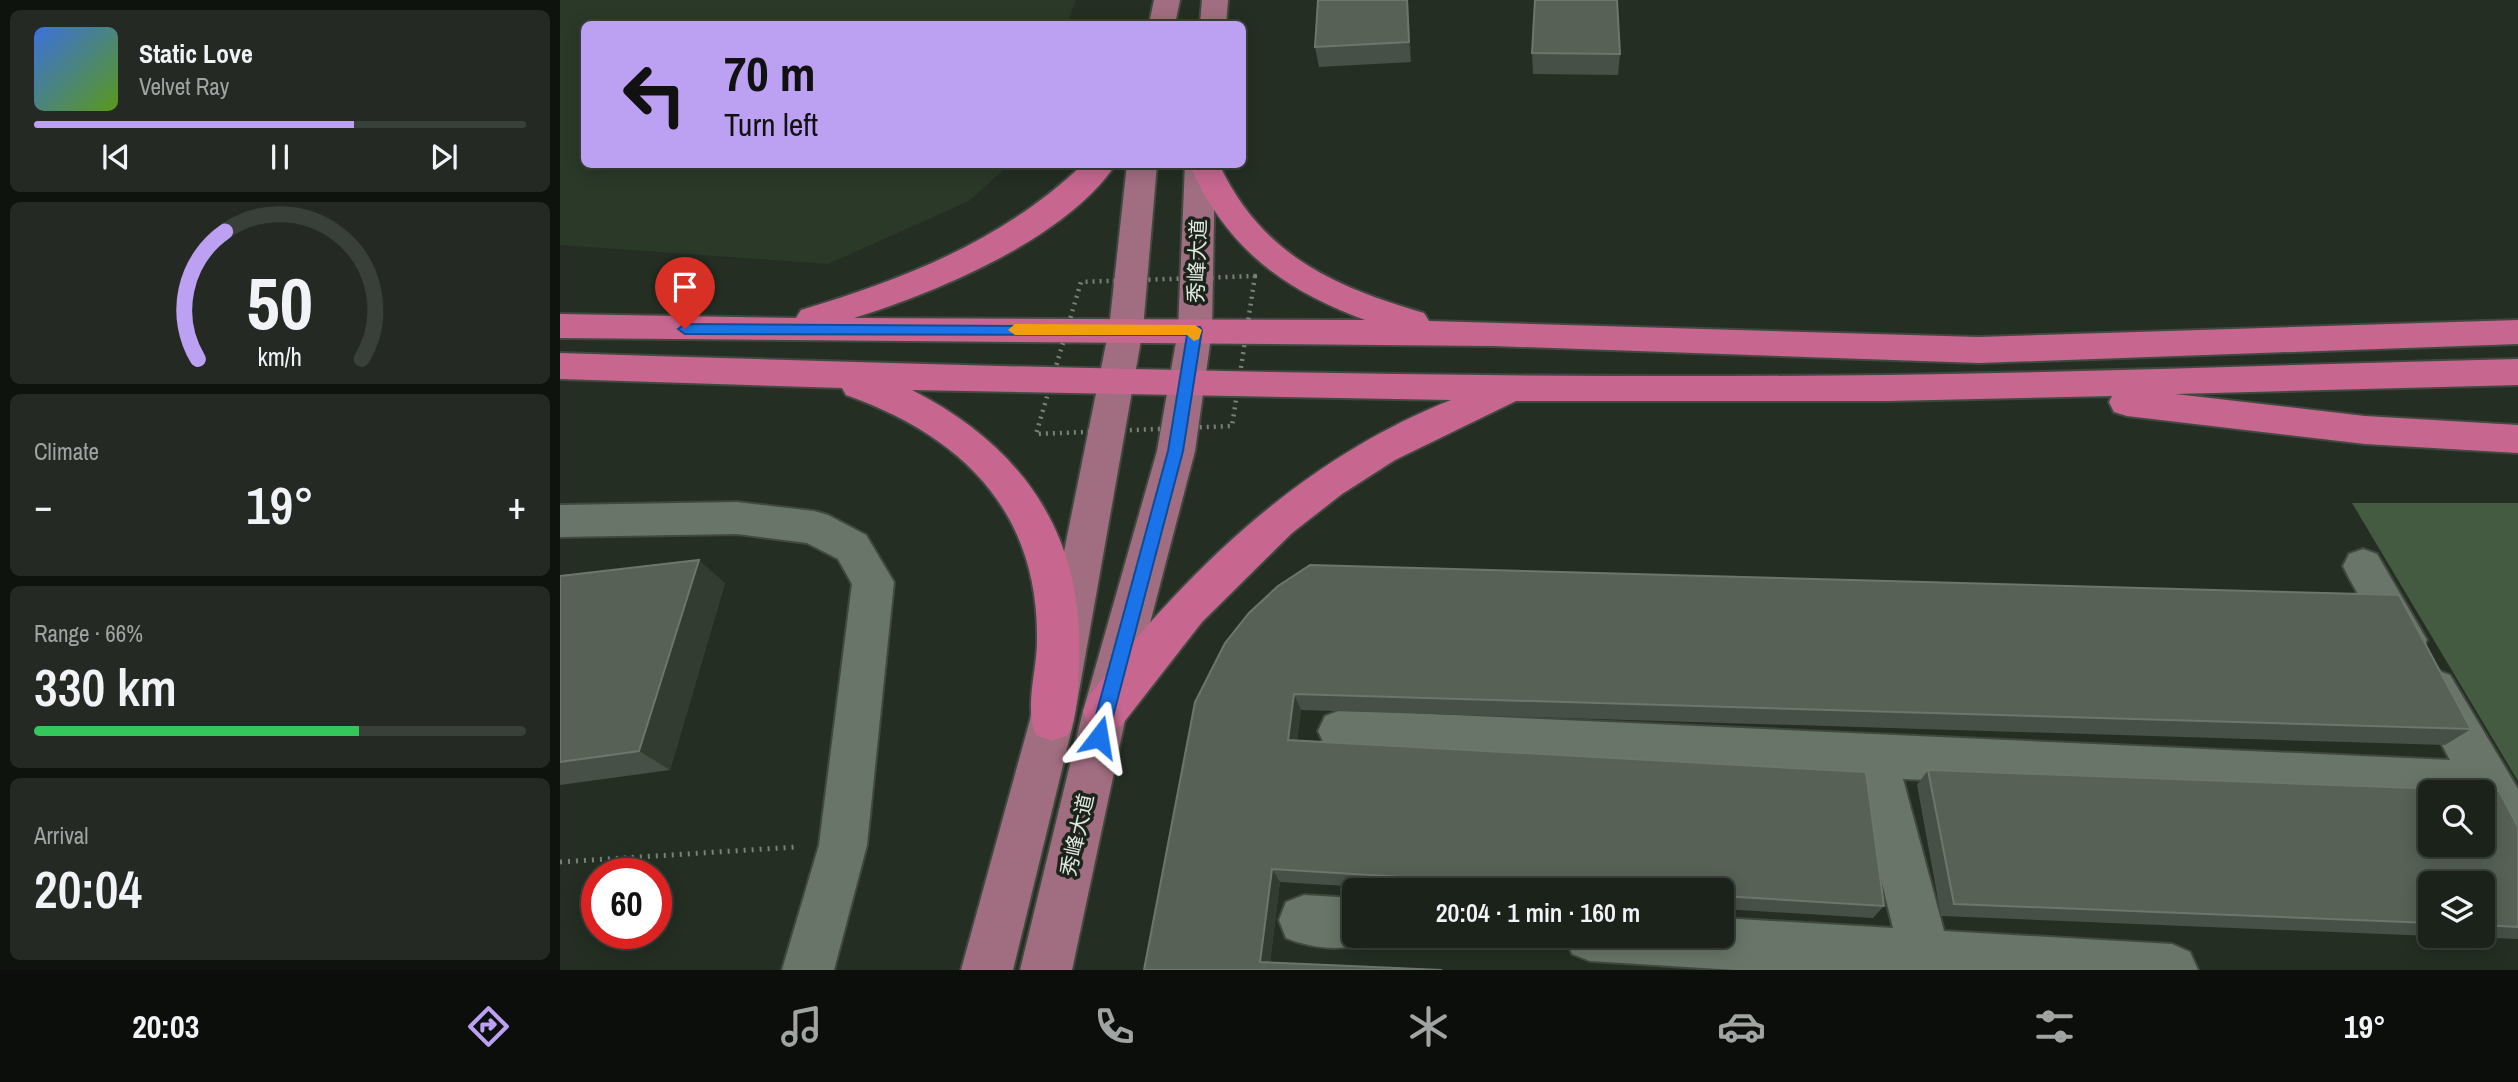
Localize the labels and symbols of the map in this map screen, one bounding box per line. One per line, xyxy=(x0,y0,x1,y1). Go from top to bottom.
street label: 秀峰大道 xyxy=(1181,219,1213,303)
pin xyxy=(655,257,715,329)
position arrow xyxy=(1062,700,1136,774)
street label: 秀峰大道 xyxy=(1053,791,1101,879)
speed limit sign: 60 xyxy=(581,858,672,949)

